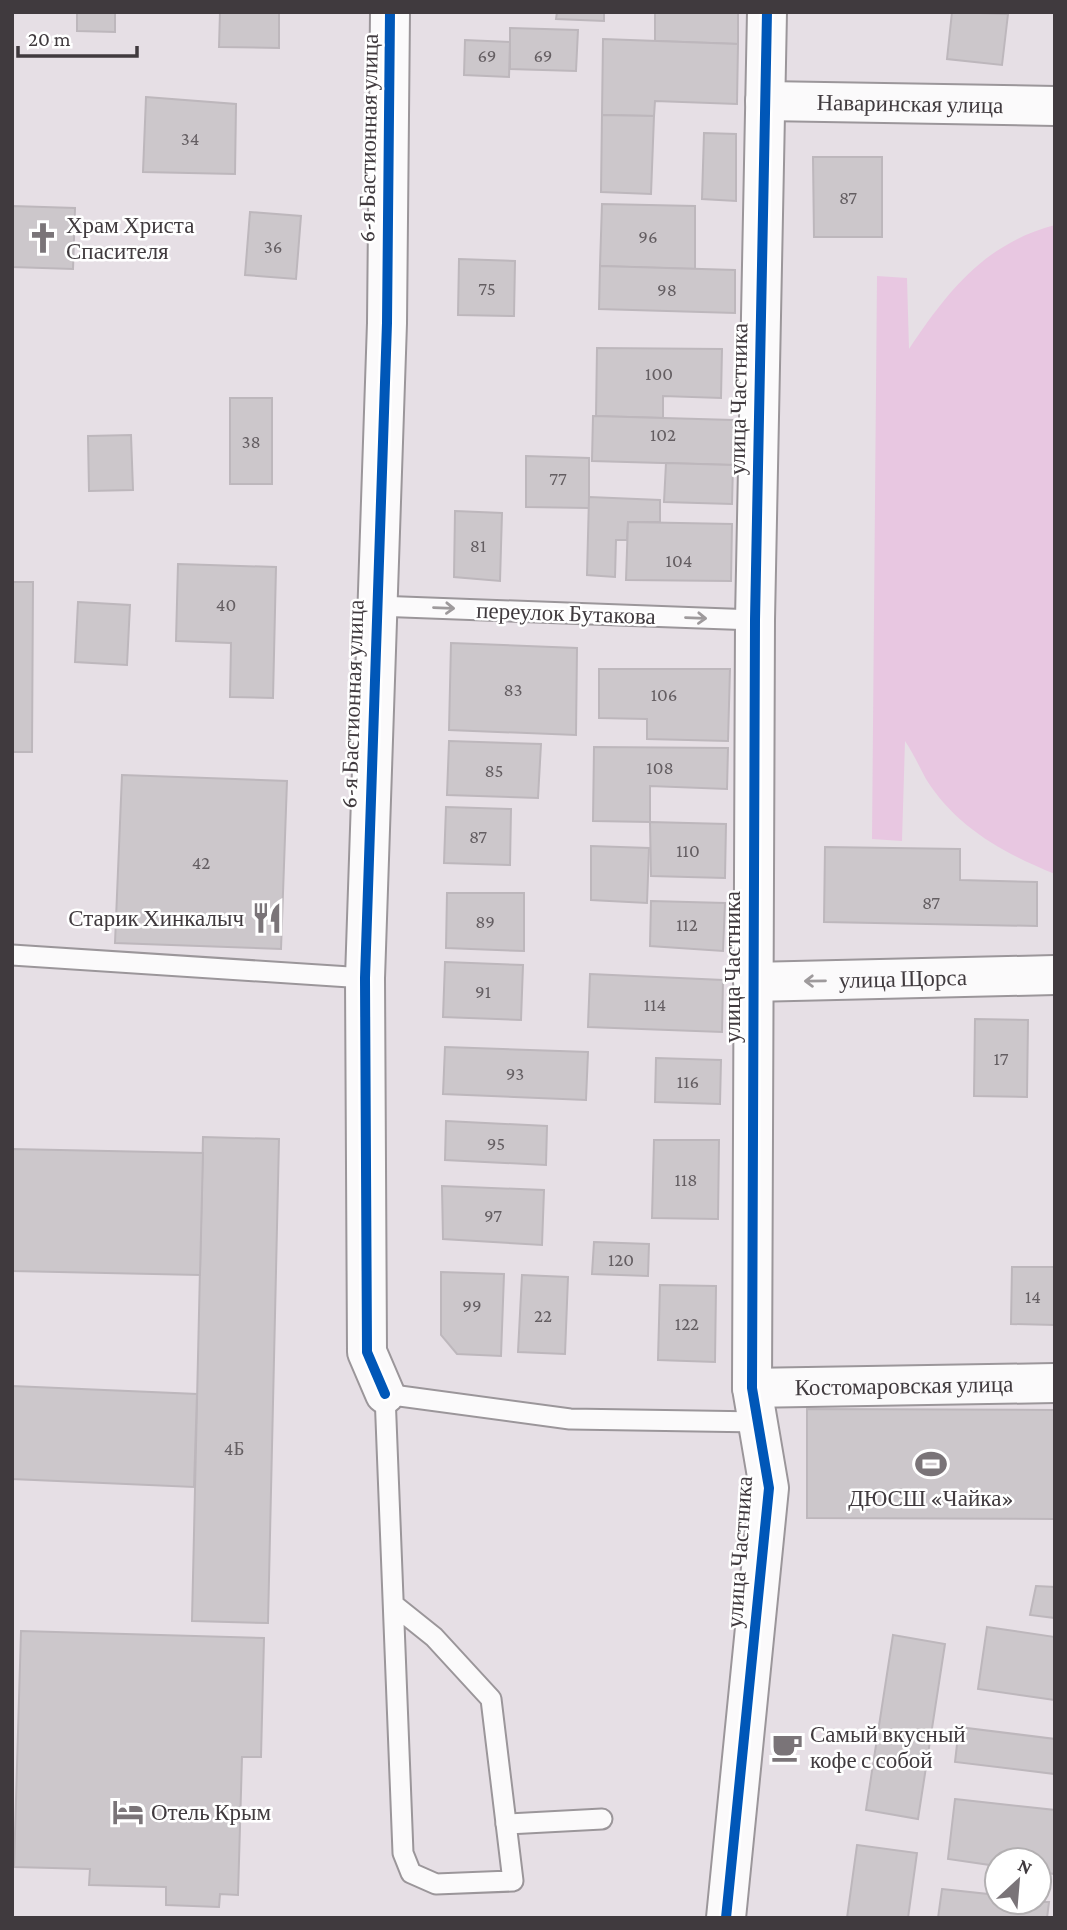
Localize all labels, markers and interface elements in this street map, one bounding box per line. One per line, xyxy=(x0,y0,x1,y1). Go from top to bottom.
scale bar xyxy=(18,14,136,58)
text: 20 m xyxy=(28,27,71,51)
street label: 6-я Бастионная улица xyxy=(353,33,383,243)
house number: 69 xyxy=(478,45,496,66)
house number: 69 xyxy=(534,45,552,66)
street label: Наваринская улица xyxy=(816,89,1004,118)
house number: 34 xyxy=(181,128,199,149)
house number: 87 xyxy=(839,187,857,208)
place label: Храм Христа Спасителя xyxy=(66,212,194,264)
church icon: Храм Христа Спасителя xyxy=(26,221,60,255)
house number: 96 xyxy=(638,226,658,247)
house number: 36 xyxy=(264,236,282,257)
house number: 75 xyxy=(478,278,496,299)
house number: 98 xyxy=(657,279,677,300)
street label: улица Частника xyxy=(724,323,752,475)
house number: 100 xyxy=(645,363,673,384)
house number: 102 xyxy=(650,424,676,445)
house number: 38 xyxy=(241,431,261,452)
house number: 77 xyxy=(549,468,567,489)
house number: 81 xyxy=(470,535,486,556)
house number: 104 xyxy=(666,550,692,571)
house number: 40 xyxy=(216,594,236,615)
street label: переулок Бутакова xyxy=(476,597,656,629)
street label: 6-я Бастионная улица xyxy=(335,599,369,809)
one-way arrow xyxy=(433,602,456,615)
one-way arrow xyxy=(684,611,707,624)
house number: 83 xyxy=(504,679,522,700)
house number: 106 xyxy=(651,684,677,705)
house number: 108 xyxy=(646,757,674,778)
house number: 85 xyxy=(485,760,503,781)
house number: 87 xyxy=(469,826,487,847)
house number: 110 xyxy=(676,840,700,861)
house number: 42 xyxy=(192,852,210,873)
street label: улица Частника xyxy=(719,891,745,1043)
house number: 87 xyxy=(922,892,940,913)
restaurant icon: Старик Хинкалыч xyxy=(250,901,284,935)
place label: Старик Хинкалыч xyxy=(68,905,244,931)
house number: 89 xyxy=(475,911,495,932)
house number: 112 xyxy=(676,914,698,935)
street label: улица Щорса xyxy=(839,964,967,993)
one-way arrow xyxy=(804,974,827,987)
house number: 91 xyxy=(475,981,491,1002)
house number: 114 xyxy=(644,994,666,1015)
house number: 17 xyxy=(993,1048,1009,1069)
house number: 93 xyxy=(506,1063,524,1084)
house number: 116 xyxy=(677,1071,699,1092)
house number: 95 xyxy=(487,1133,505,1154)
house number: 118 xyxy=(675,1169,697,1190)
house number: 97 xyxy=(484,1205,502,1226)
house number: 120 xyxy=(608,1249,634,1270)
house number: 14 xyxy=(1025,1286,1041,1307)
house number: 99 xyxy=(462,1295,482,1316)
house number: 22 xyxy=(534,1305,552,1326)
house number: 122 xyxy=(675,1313,699,1334)
street label: Костомаровская улица xyxy=(794,1371,1014,1400)
house number: 4Б xyxy=(224,1438,244,1459)
sports icon: ДЮСШ «Чайка» xyxy=(914,1447,948,1481)
street label: улица Частника xyxy=(721,1475,757,1629)
place label: ДЮСШ «Чайка» xyxy=(848,1485,1014,1511)
place label: Самый вкусный кофе с собой xyxy=(810,1721,966,1773)
cafe icon: Самый вкусный кофе с собой xyxy=(770,1730,804,1764)
hotel icon: Отель Крым xyxy=(111,1795,145,1829)
place label: Отель Крым xyxy=(151,1799,271,1825)
north arrow xyxy=(983,1846,1053,1916)
text: N xyxy=(1015,1854,1036,1878)

